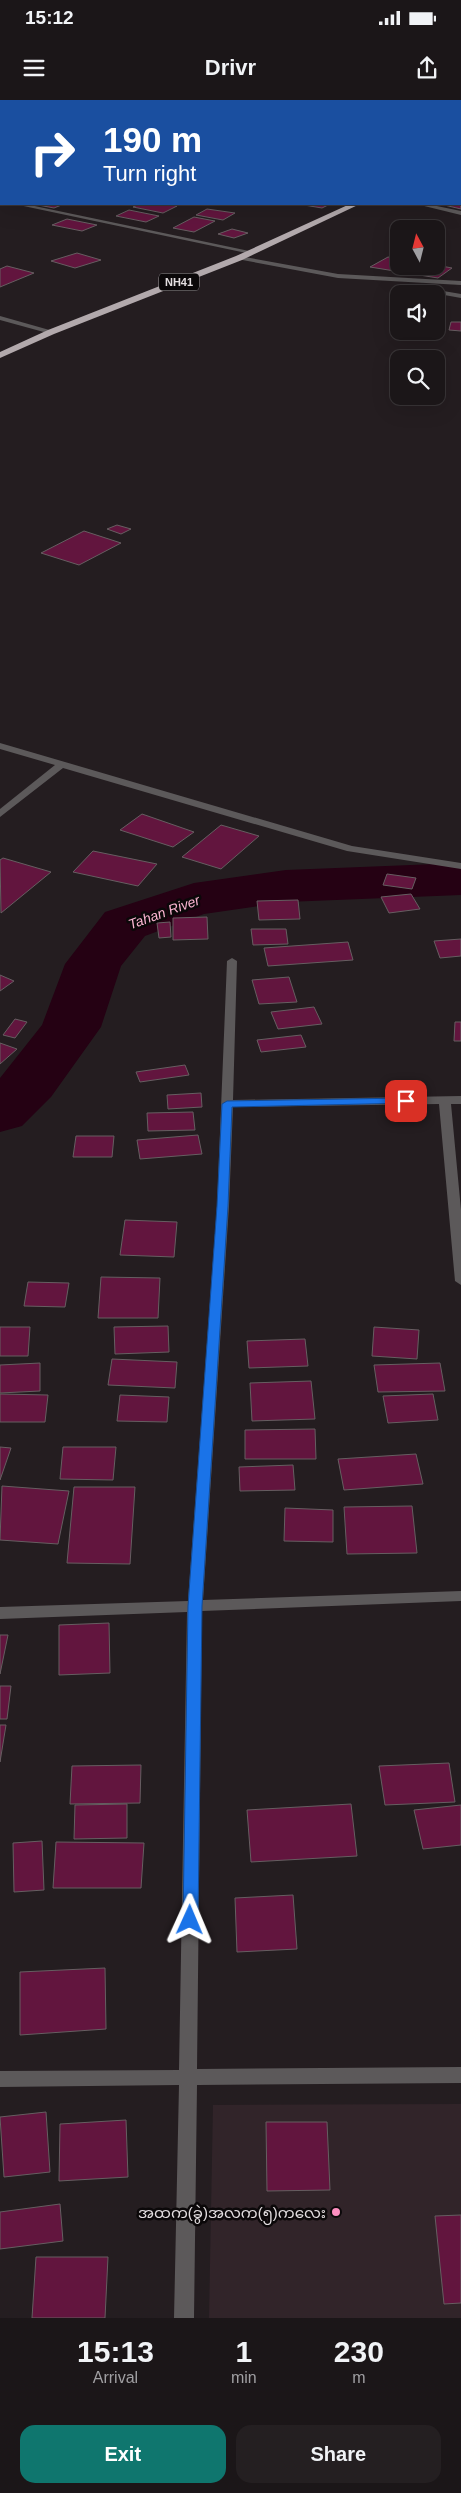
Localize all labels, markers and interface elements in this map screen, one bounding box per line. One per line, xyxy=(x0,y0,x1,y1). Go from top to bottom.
text: 15:12 xyxy=(25,7,74,28)
icon: menu xyxy=(20,54,48,82)
icon: share xyxy=(413,54,441,82)
text: Drivr xyxy=(205,55,256,80)
icon: right xyxy=(20,120,85,185)
text: 190 m xyxy=(103,120,202,159)
text: Turn right xyxy=(103,161,196,186)
north arrow xyxy=(390,220,445,275)
map controls xyxy=(390,220,445,405)
road number: NH41 xyxy=(159,273,199,290)
button: sound xyxy=(390,285,445,340)
button: search xyxy=(390,350,445,405)
water label: Tahan River xyxy=(126,891,203,932)
pin xyxy=(385,1080,427,1122)
icon: arrive xyxy=(392,1087,420,1115)
position arrow xyxy=(163,1893,215,1945)
place label: အထက(ခွဲ)အလက(၅)ကလေး xyxy=(138,2204,326,2225)
marker: အထက(ခွဲ)အလက(၅)ကလေး xyxy=(330,2206,342,2218)
text: 15:13 xyxy=(77,2335,154,2368)
text: 1 xyxy=(235,2335,252,2368)
text: 230 xyxy=(334,2335,384,2368)
text: Arrival xyxy=(93,2369,138,2386)
text: min xyxy=(231,2369,257,2386)
text: m xyxy=(352,2369,365,2386)
button: Exit xyxy=(20,2425,226,2483)
button: Share xyxy=(236,2425,441,2483)

